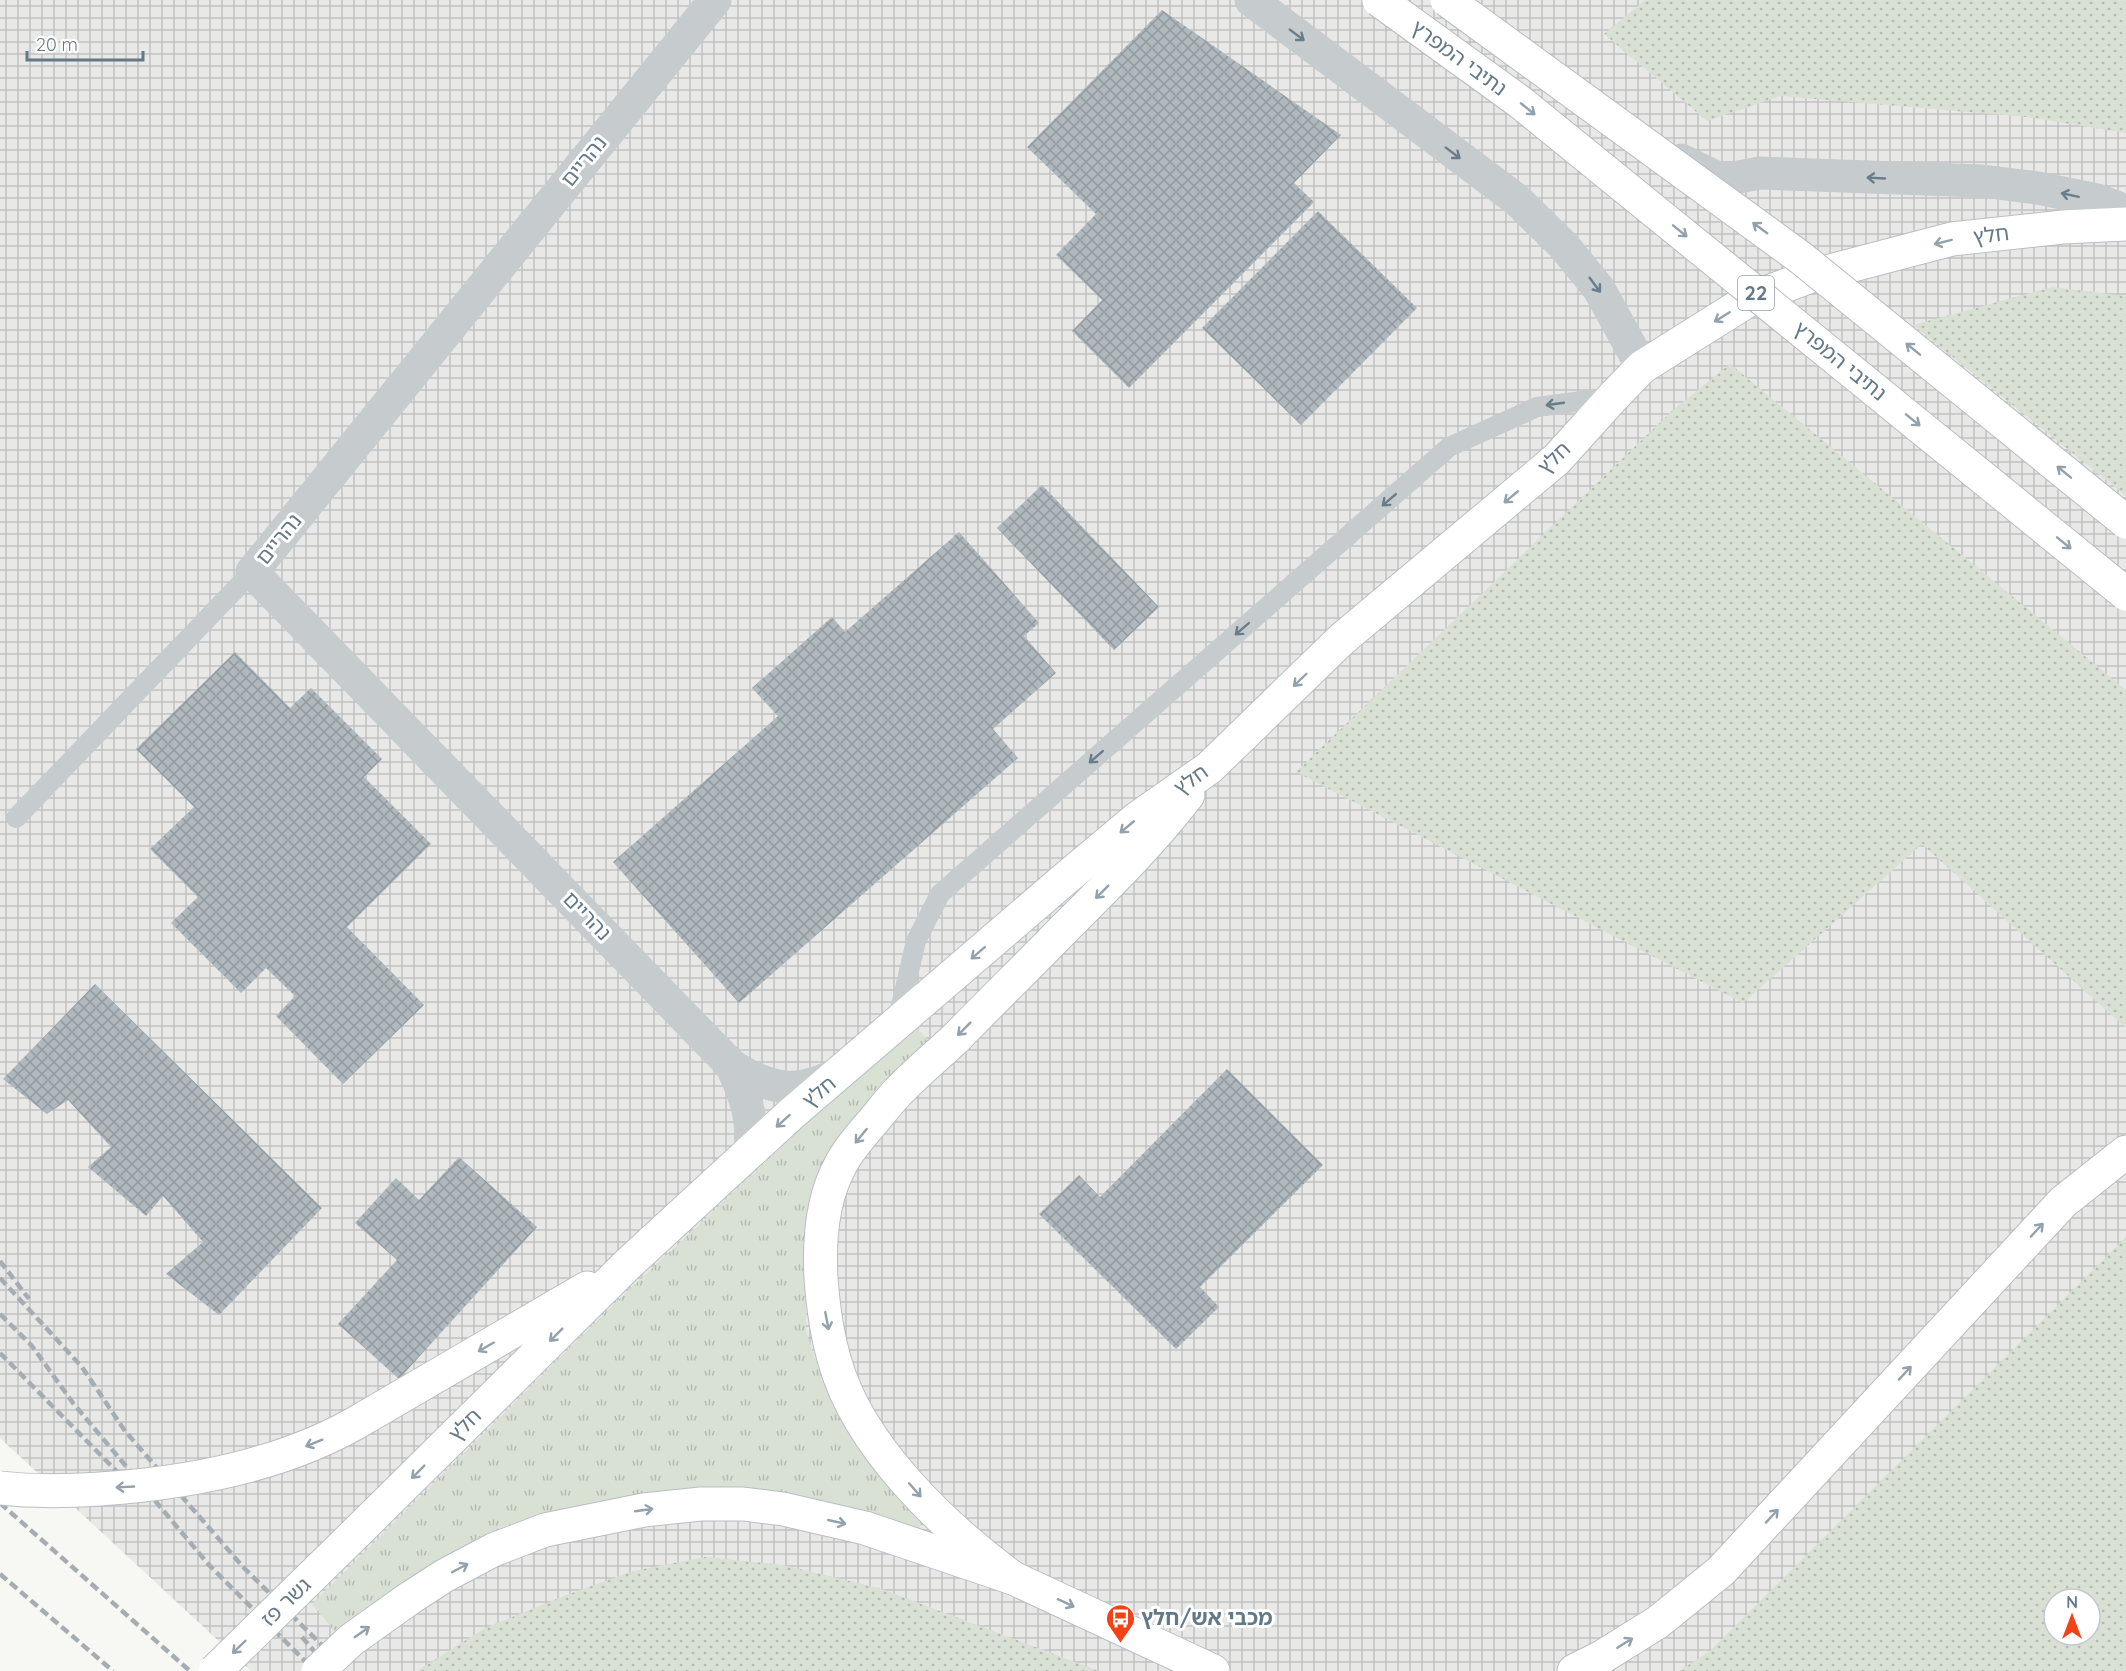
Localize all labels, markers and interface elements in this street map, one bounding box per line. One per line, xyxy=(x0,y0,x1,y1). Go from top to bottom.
street label: נתיבי המפרץ xyxy=(1407,14,1513,101)
scale bar xyxy=(27,24,142,62)
one-way arrow xyxy=(1289,29,1305,42)
text: 20 m xyxy=(36,33,78,56)
one-way arrow xyxy=(1520,102,1536,115)
street label: נהריים xyxy=(555,130,612,191)
one-way arrow xyxy=(1445,146,1461,159)
one-way arrow xyxy=(1867,172,1887,183)
one-way arrow xyxy=(2061,188,2080,200)
street label: חלץ xyxy=(1971,219,2010,249)
one-way arrow xyxy=(1753,222,1769,235)
one-way arrow xyxy=(1672,225,1688,238)
one-way arrow xyxy=(1933,236,1952,248)
one-way arrow xyxy=(1589,276,1602,292)
road number: 22 xyxy=(1738,276,1774,310)
one-way arrow xyxy=(1714,312,1731,324)
street label: נתיבי המפרץ xyxy=(1789,315,1892,406)
one-way arrow xyxy=(1905,343,1921,356)
one-way arrow xyxy=(1545,399,1565,410)
one-way arrow xyxy=(1905,414,1921,427)
street label: חלץ xyxy=(1531,435,1575,479)
one-way arrow xyxy=(2056,466,2072,479)
one-way arrow xyxy=(1503,490,1519,503)
one-way arrow xyxy=(1382,493,1397,507)
street label: נהריים xyxy=(250,508,307,569)
one-way arrow xyxy=(2056,537,2072,550)
one-way arrow xyxy=(1235,622,1250,636)
one-way arrow xyxy=(1292,672,1307,687)
one-way arrow xyxy=(1088,750,1104,764)
street label: חלץ xyxy=(1168,758,1213,800)
one-way arrow xyxy=(1120,820,1135,834)
one-way arrow xyxy=(1094,884,1109,899)
street label: נהריים xyxy=(558,885,617,945)
one-way arrow xyxy=(971,946,986,960)
one-way arrow xyxy=(956,1022,971,1037)
street label: חלץ xyxy=(796,1070,840,1113)
one-way arrow xyxy=(776,1114,791,1128)
one-way arrow xyxy=(855,1128,868,1144)
one-way arrow xyxy=(2030,1222,2044,1237)
one-way arrow xyxy=(821,1311,833,1330)
one-way arrow xyxy=(549,1328,564,1342)
one-way arrow xyxy=(478,1341,495,1353)
one-way arrow xyxy=(1898,1365,1912,1380)
street label: חלץ xyxy=(442,1402,486,1446)
one-way arrow xyxy=(305,1439,324,1450)
one-way arrow xyxy=(410,1465,425,1480)
one-way arrow xyxy=(115,1482,135,1493)
one-way arrow xyxy=(909,1482,922,1498)
one-way arrow xyxy=(634,1505,654,1516)
one-way arrow xyxy=(1765,1508,1779,1523)
one-way arrow xyxy=(827,1517,846,1528)
one-way arrow xyxy=(450,1562,468,1573)
street label: גשר פז xyxy=(255,1571,316,1631)
north arrow xyxy=(2042,1587,2102,1647)
text: N xyxy=(2066,1592,2078,1612)
one-way arrow xyxy=(1056,1597,1074,1609)
bus stop icon: מכבי אש/חלץ xyxy=(1104,1602,1136,1644)
place label: מכבי אש/חלץ xyxy=(1141,1604,1273,1630)
one-way arrow xyxy=(353,1626,369,1638)
one-way arrow xyxy=(1617,1636,1634,1649)
one-way arrow xyxy=(232,1640,247,1655)

